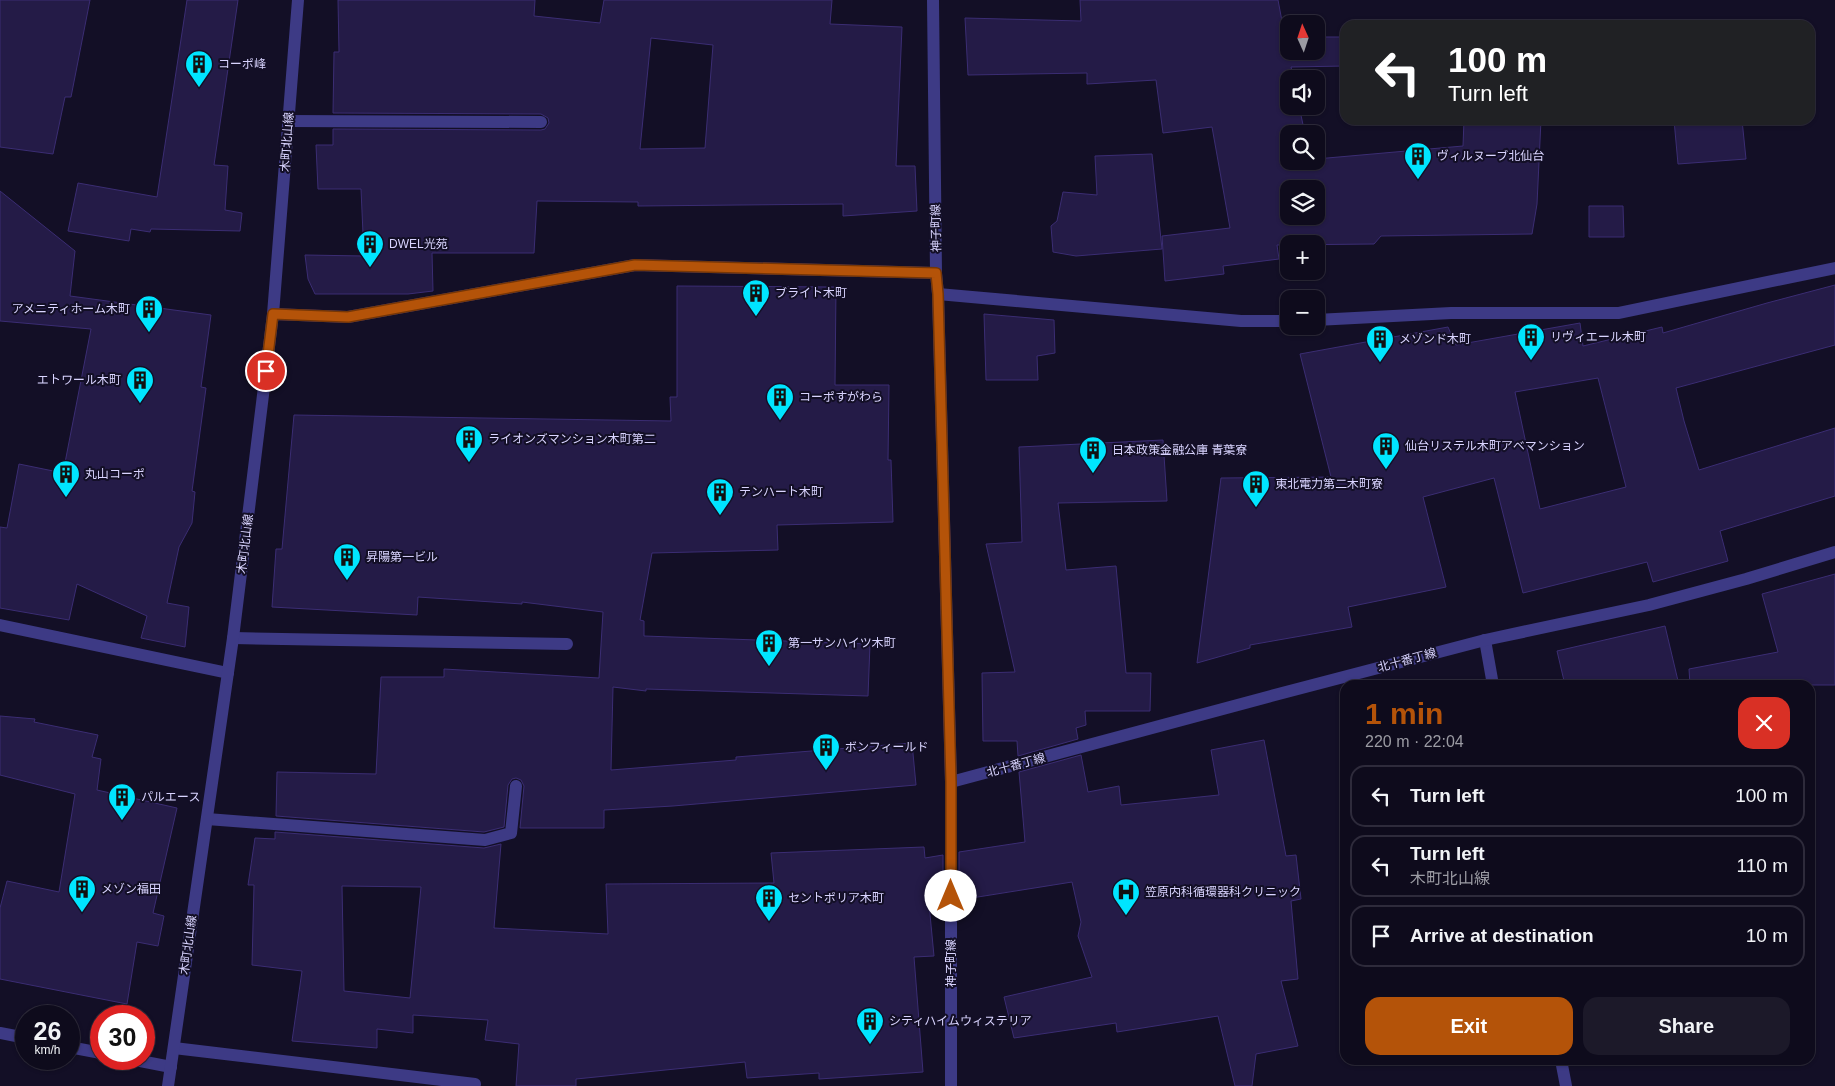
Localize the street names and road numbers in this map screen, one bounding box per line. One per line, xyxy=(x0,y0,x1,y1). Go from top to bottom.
street label: 木町北山線 xyxy=(278,112,296,172)
street label: 神子町線 xyxy=(929,204,943,252)
street label: 木町北山線 xyxy=(234,513,256,575)
street label: 北十番丁線 xyxy=(1376,645,1438,675)
street label: 北十番丁線 xyxy=(985,750,1047,780)
street label: 木町北山線 xyxy=(177,914,199,976)
street label: 神子町線 xyxy=(944,939,958,987)

